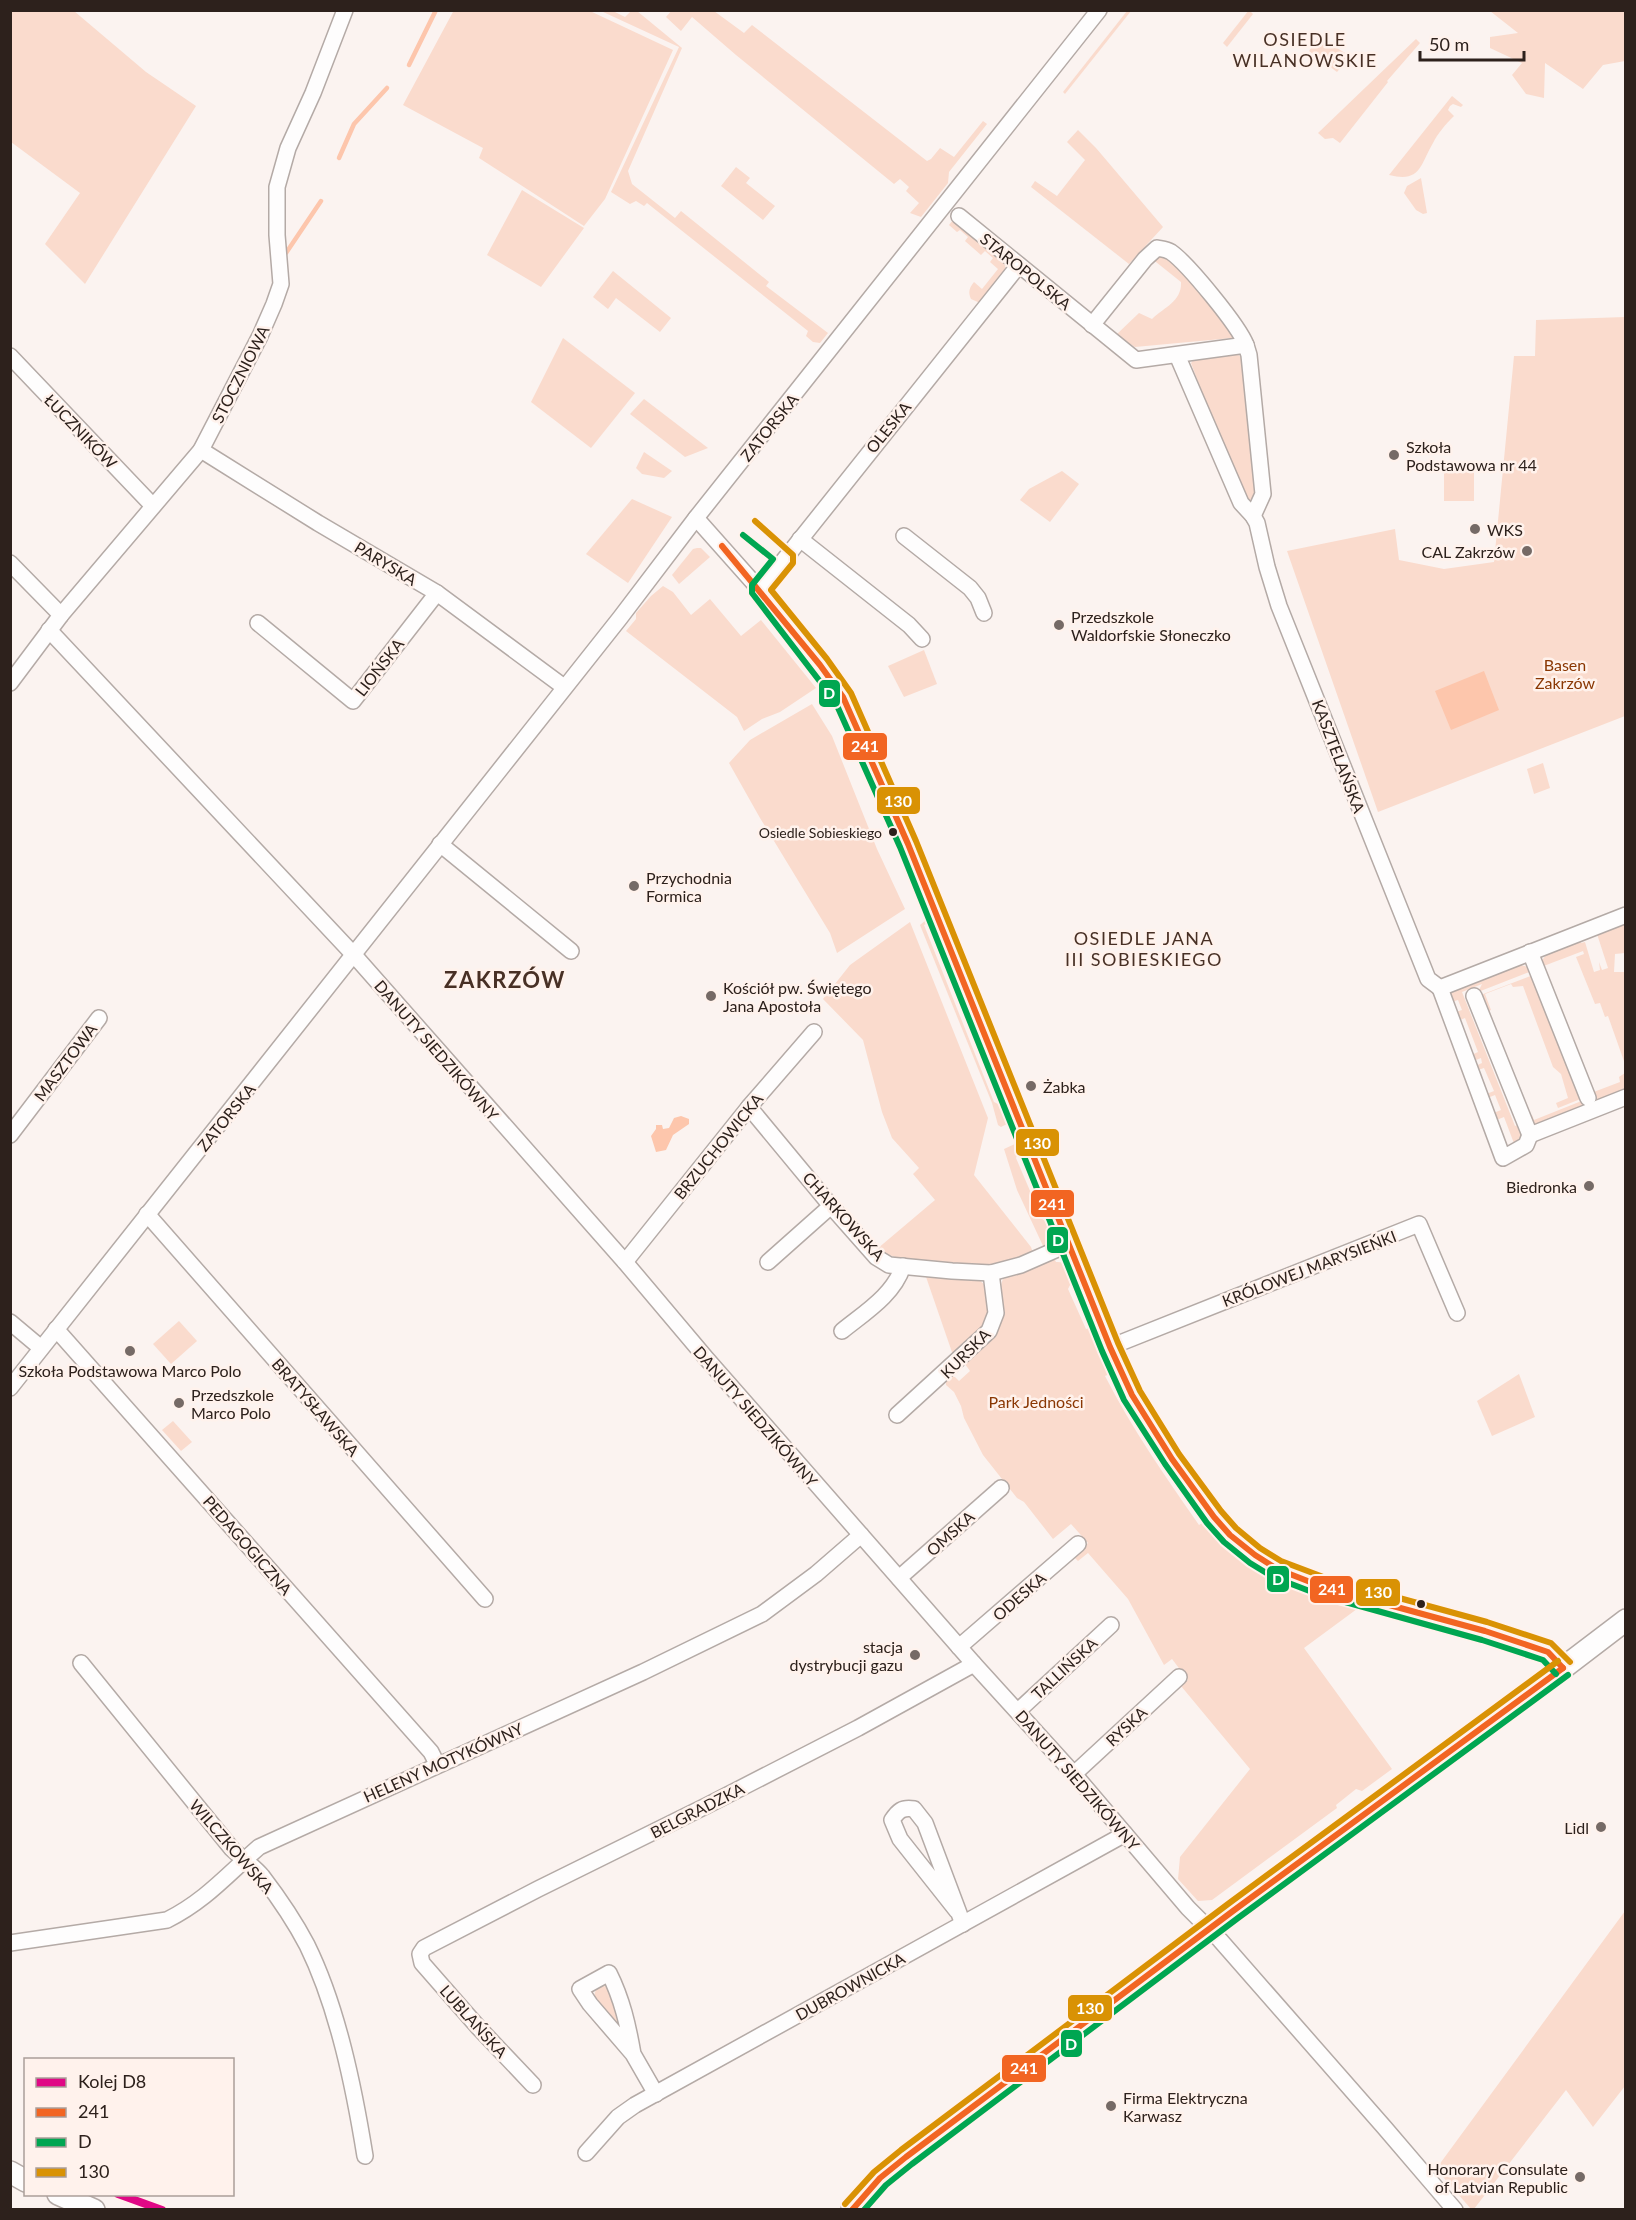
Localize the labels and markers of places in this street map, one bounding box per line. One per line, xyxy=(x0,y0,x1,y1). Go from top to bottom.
place label: Szkoła Podstawowa nr 44 xyxy=(1406,437,1537,474)
marker: Szkoła Podstawowa nr 44 xyxy=(1387,448,1401,462)
place label: WKS xyxy=(1487,520,1523,539)
marker: WKS xyxy=(1468,522,1482,536)
place label: CAL Zakrzów xyxy=(1422,542,1515,561)
marker: CAL Zakrzów xyxy=(1520,544,1534,558)
place label: Przedszkole Waldorfskie Słoneczko xyxy=(1071,607,1231,644)
marker: Przedszkole Waldorfskie Słoneczko xyxy=(1052,618,1066,632)
place label: Osiedle Sobieskiego xyxy=(759,824,882,841)
marker: Osiedle Sobieskiego xyxy=(887,826,899,838)
place label: Przychodnia Formica xyxy=(646,868,732,905)
marker: Przychodnia Formica xyxy=(627,879,641,893)
place label: Kościół pw. Świętego Jana Apostoła xyxy=(723,978,872,1015)
marker: Kościół pw. Świętego Jana Apostoła xyxy=(704,989,718,1003)
place label: Żabka xyxy=(1043,1077,1086,1096)
marker: Żabka xyxy=(1024,1079,1038,1093)
place label: Biedronka xyxy=(1506,1177,1577,1196)
marker: Biedronka xyxy=(1582,1179,1596,1193)
marker: Szkoła Podstawowa Marco Polo xyxy=(123,1344,137,1358)
place label: Szkoła Podstawowa Marco Polo xyxy=(19,1361,241,1380)
place label: Przedszkole Marco Polo xyxy=(191,1385,274,1422)
marker: Przedszkole Marco Polo xyxy=(172,1396,186,1410)
unlabelled marker xyxy=(1415,1598,1427,1610)
place label: stacja dystrybucji gazu xyxy=(789,1637,903,1674)
marker: stacja dystrybucji gazu xyxy=(908,1648,922,1662)
place label: Lidl xyxy=(1564,1818,1589,1837)
marker: Lidl xyxy=(1594,1820,1608,1834)
place label: Firma Elektryczna Karwasz xyxy=(1123,2088,1248,2125)
marker: Firma Elektryczna Karwasz xyxy=(1104,2099,1118,2113)
place label: Honorary Consulate of Latvian Republic xyxy=(1427,2159,1568,2196)
marker: Honorary Consulate of Latvian Republic xyxy=(1573,2170,1587,2184)

